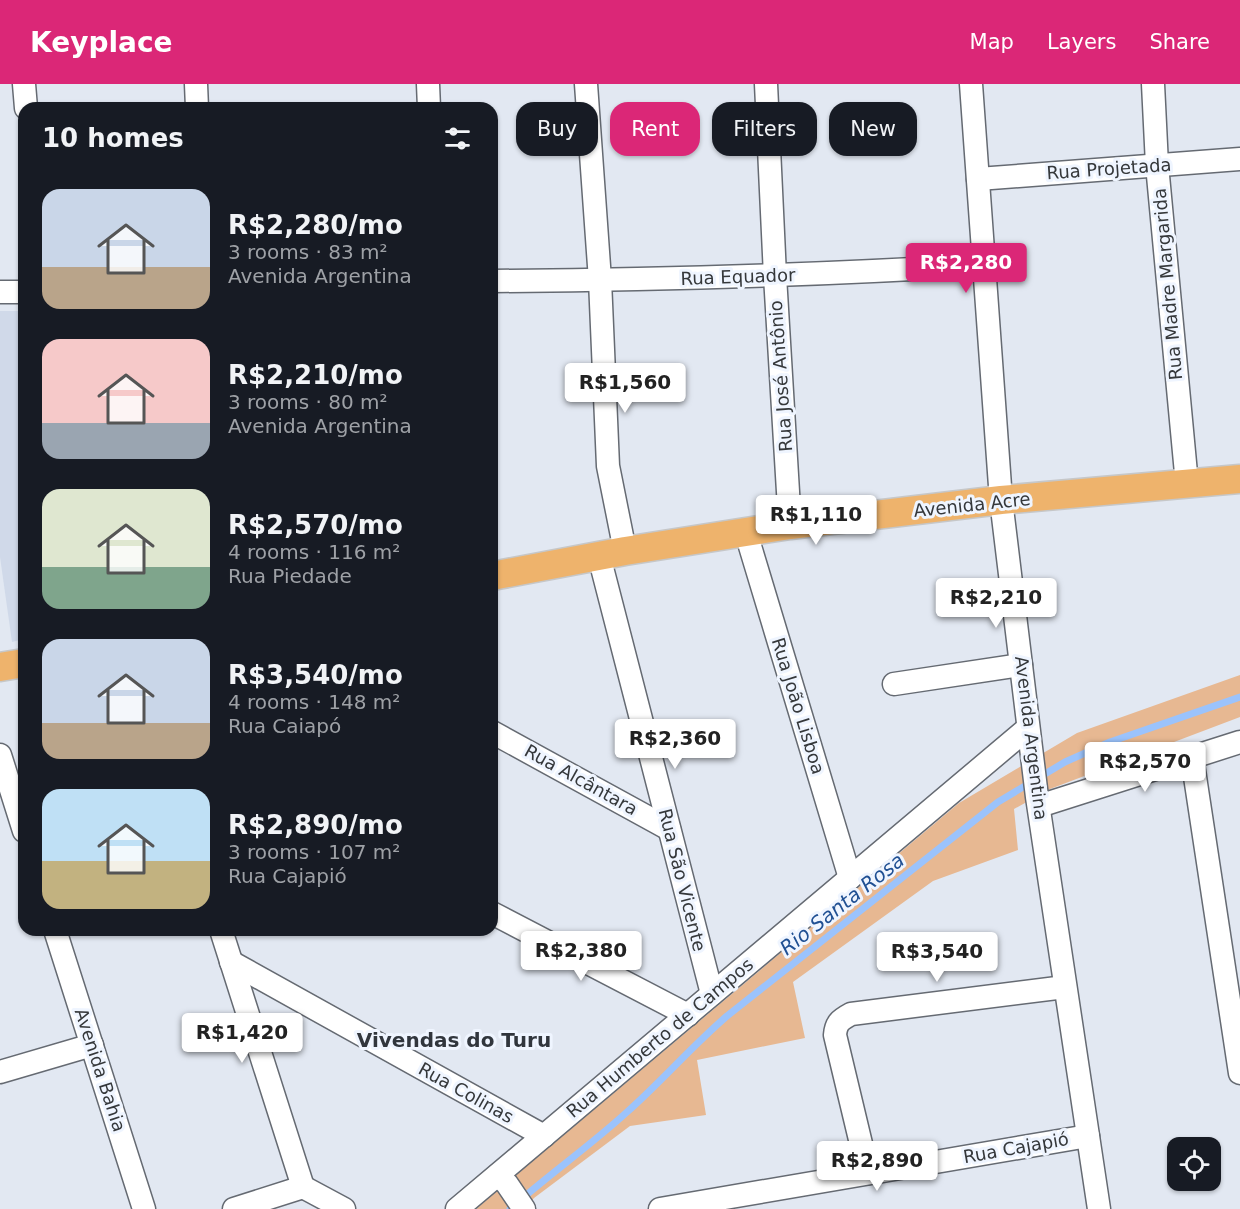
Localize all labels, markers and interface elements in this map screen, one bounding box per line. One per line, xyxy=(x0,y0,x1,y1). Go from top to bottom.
text: Keyplace xyxy=(30,26,173,59)
text: Map xyxy=(970,30,1014,54)
text: Layers xyxy=(1047,30,1116,54)
text: Share xyxy=(1149,30,1210,54)
chip: Buy xyxy=(516,102,598,156)
chip: Rent xyxy=(610,102,700,156)
chip: Filters xyxy=(712,102,817,156)
chip: New xyxy=(829,102,917,156)
icon: filters xyxy=(441,122,474,155)
text: 10 homes xyxy=(42,123,184,153)
street label: Rua Projetada xyxy=(1046,154,1172,183)
street label: Rua Madre Margarida xyxy=(1149,187,1186,381)
text: R$2,280/mo xyxy=(228,210,403,240)
icon: home xyxy=(90,213,162,285)
text: 3 rooms · 83 m² xyxy=(228,240,388,264)
pin: R$2,280 xyxy=(911,243,1021,294)
text: R$2,280 xyxy=(920,250,1012,274)
text: Avenida Argentina xyxy=(228,264,412,288)
street label: Rua Equador xyxy=(680,264,796,289)
street label: Rua José Antônio xyxy=(765,300,796,452)
text: R$2,210/mo xyxy=(228,360,403,390)
icon: home xyxy=(90,363,162,435)
pin: R$1,560 xyxy=(570,363,680,414)
text: R$1,560 xyxy=(579,370,671,394)
text: 3 rooms · 80 m² xyxy=(228,390,388,414)
text: Avenida Argentina xyxy=(228,414,412,438)
street label: Avenida Acre xyxy=(912,488,1031,521)
pin: R$1,110 xyxy=(761,495,871,546)
text: R$1,110 xyxy=(770,502,862,526)
text: R$2,570/mo xyxy=(228,510,403,540)
icon: home xyxy=(90,513,162,585)
text: 4 rooms · 116 m² xyxy=(228,540,400,564)
text: Rua Piedade xyxy=(228,564,352,588)
pin: R$2,210 xyxy=(941,578,1051,629)
text: R$2,210 xyxy=(950,585,1042,609)
street label: Rua João Lisboa xyxy=(768,635,829,777)
street label: Avenida Argentina xyxy=(1011,655,1052,821)
text: R$3,540/mo xyxy=(228,660,403,690)
icon: home xyxy=(90,663,162,735)
text: 4 rooms · 148 m² xyxy=(228,690,400,714)
text: Rua Caiapó xyxy=(228,714,341,738)
pin: R$2,360 xyxy=(620,719,730,770)
text: R$2,360 xyxy=(629,726,721,750)
street label: Rua Alcântara xyxy=(521,740,641,819)
pin: R$2,570 xyxy=(1090,742,1200,793)
text: R$2,570 xyxy=(1099,749,1191,773)
street label: Rua São Vicente xyxy=(655,806,710,953)
text: R$2,890/mo xyxy=(228,810,403,840)
icon: home xyxy=(90,813,162,885)
text: 3 rooms · 107 m² xyxy=(228,840,400,864)
water label: Rio Santa Rosa xyxy=(775,848,909,960)
text: Rua Cajapió xyxy=(228,864,347,888)
pin: R$2,380 xyxy=(526,931,636,982)
pin: R$3,540 xyxy=(882,932,992,983)
text: R$2,380 xyxy=(535,938,627,962)
text: R$3,540 xyxy=(891,939,983,963)
street label: Rua Humberto de Campos xyxy=(562,953,757,1122)
street label: Avenida Bahia xyxy=(71,1006,130,1134)
pin: R$1,420 xyxy=(187,1013,297,1064)
text: R$1,420 xyxy=(196,1020,288,1044)
district label: Vivendas do Turu xyxy=(357,1028,551,1052)
street label: Rua Colinas xyxy=(415,1058,517,1127)
street label: Rua Cajapió xyxy=(961,1128,1070,1167)
map controls xyxy=(1167,1137,1221,1191)
button: locate xyxy=(1167,1137,1221,1191)
pin: R$2,890 xyxy=(822,1141,932,1192)
text: R$2,890 xyxy=(831,1148,923,1172)

